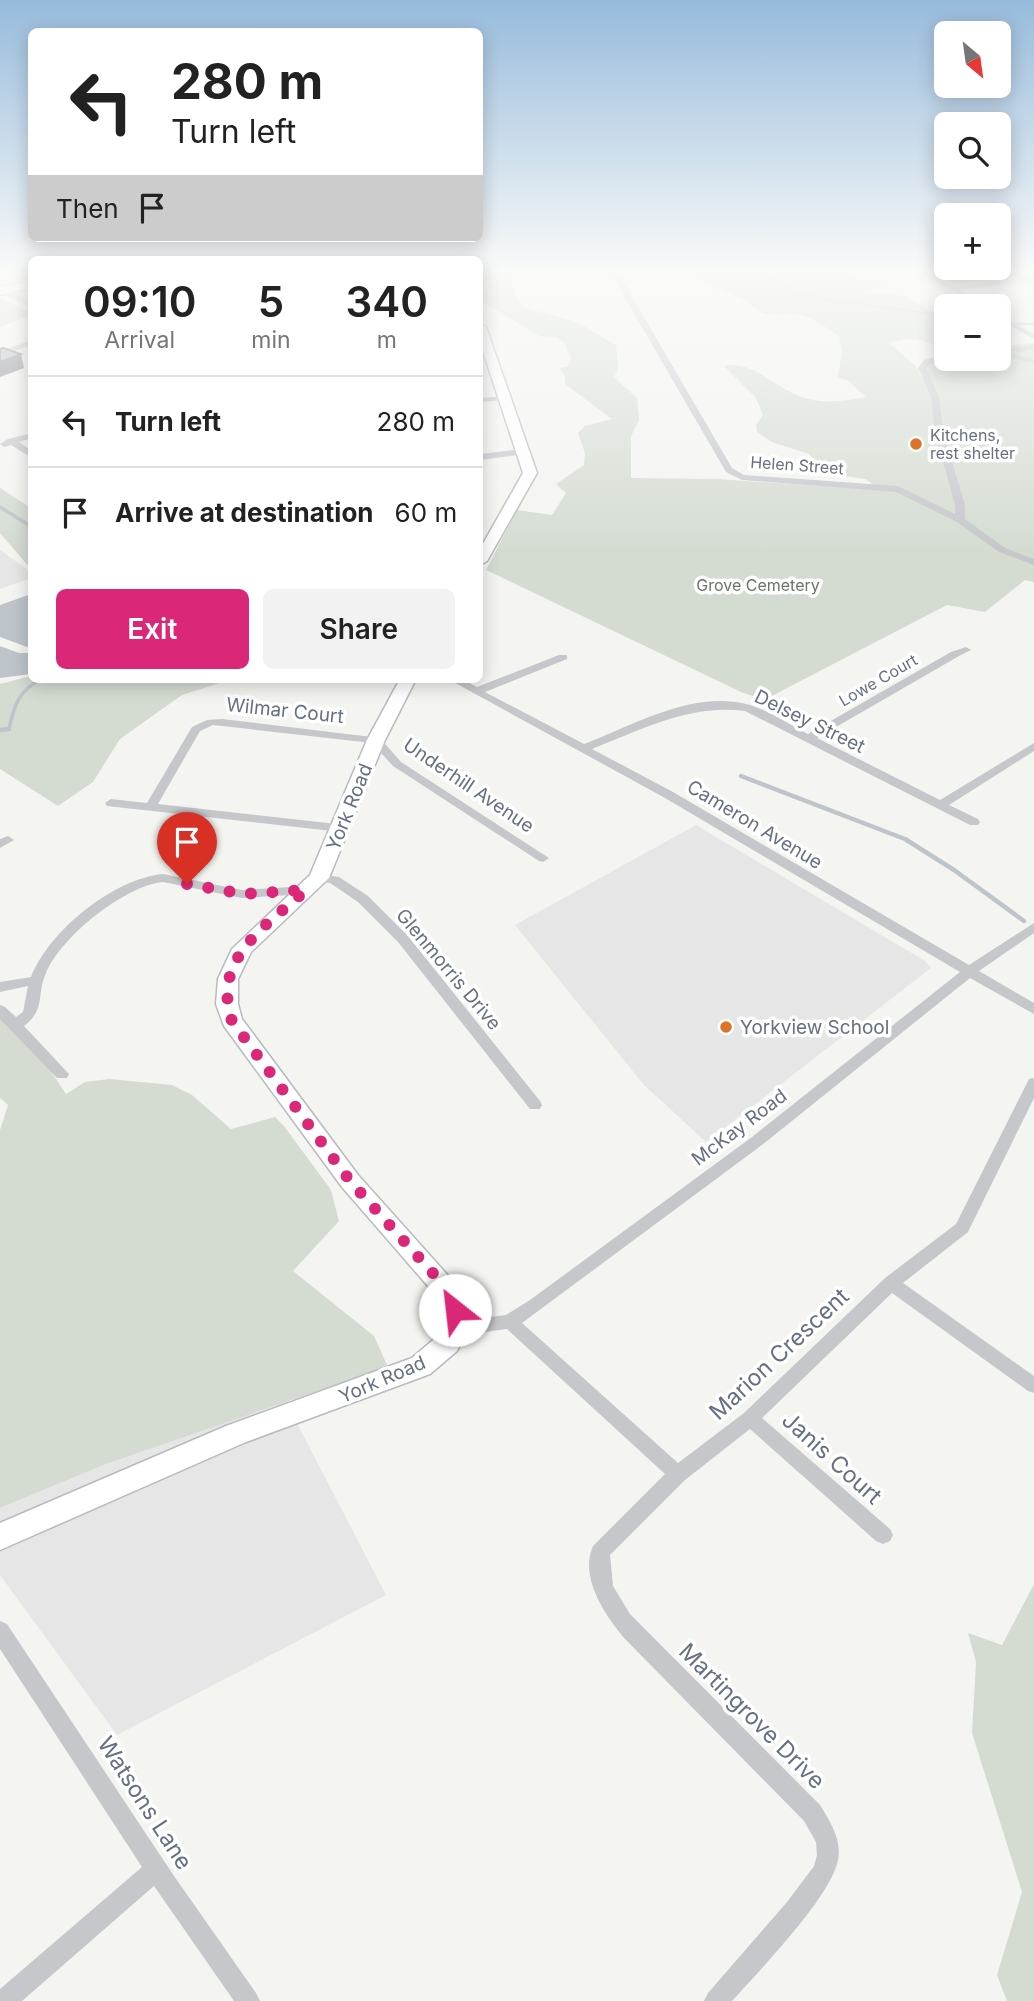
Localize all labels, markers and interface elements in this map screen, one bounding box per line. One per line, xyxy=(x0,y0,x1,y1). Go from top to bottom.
north arrow xyxy=(934,21,1012,98)
map controls xyxy=(934,21,1011,371)
text: 280 m xyxy=(171,52,323,111)
icon: left xyxy=(56,56,147,147)
text: Turn left xyxy=(171,112,296,151)
button: search xyxy=(934,112,1011,189)
icon: arrive xyxy=(133,189,171,227)
text: Then xyxy=(56,193,119,224)
button: + xyxy=(934,203,1011,280)
text: 09:10 xyxy=(83,276,196,327)
text: 5 xyxy=(258,276,284,327)
text: 340 xyxy=(346,276,428,327)
button: − xyxy=(934,294,1011,371)
text: Arrival xyxy=(104,326,175,354)
text: min xyxy=(251,326,291,354)
text: m xyxy=(377,326,397,354)
icon: left xyxy=(56,403,94,441)
text: Turn left xyxy=(115,406,221,437)
text: 280 m xyxy=(377,406,455,437)
place label: Kitchens, rest shelter xyxy=(930,425,1015,463)
marker: Kitchens, rest shelter xyxy=(908,436,924,452)
street label: Helen Street xyxy=(750,452,844,478)
icon: arrive xyxy=(56,494,94,532)
text: Arrive at destination xyxy=(115,497,374,528)
text: 60 m xyxy=(395,497,457,528)
park label: Grove Cemetery xyxy=(696,575,820,595)
button: Exit xyxy=(56,589,249,669)
button: Share xyxy=(263,589,455,669)
street label: Lowe Court xyxy=(835,650,921,710)
street label: Delsey Street xyxy=(751,685,869,758)
street label: Wilmar Court xyxy=(225,693,345,728)
street label: Underhill Avenue xyxy=(399,733,538,838)
street label: York Road xyxy=(322,760,377,854)
street label: Cameron Avenue xyxy=(683,775,827,874)
pin xyxy=(157,812,217,884)
icon: arrive xyxy=(168,823,206,861)
street label: Glenmorris Drive xyxy=(391,904,506,1035)
place label: Yorkview School xyxy=(740,1016,889,1039)
marker: Yorkview School xyxy=(718,1019,734,1035)
street label: McKay Road xyxy=(687,1084,791,1171)
position arrow xyxy=(418,1273,492,1347)
street label: Marion Crescent xyxy=(703,1282,855,1426)
street label: York Road xyxy=(335,1351,429,1408)
street label: Janis Court xyxy=(776,1406,888,1510)
street label: Martingrove Drive xyxy=(673,1637,831,1795)
street label: Watsons Lane xyxy=(92,1731,198,1875)

